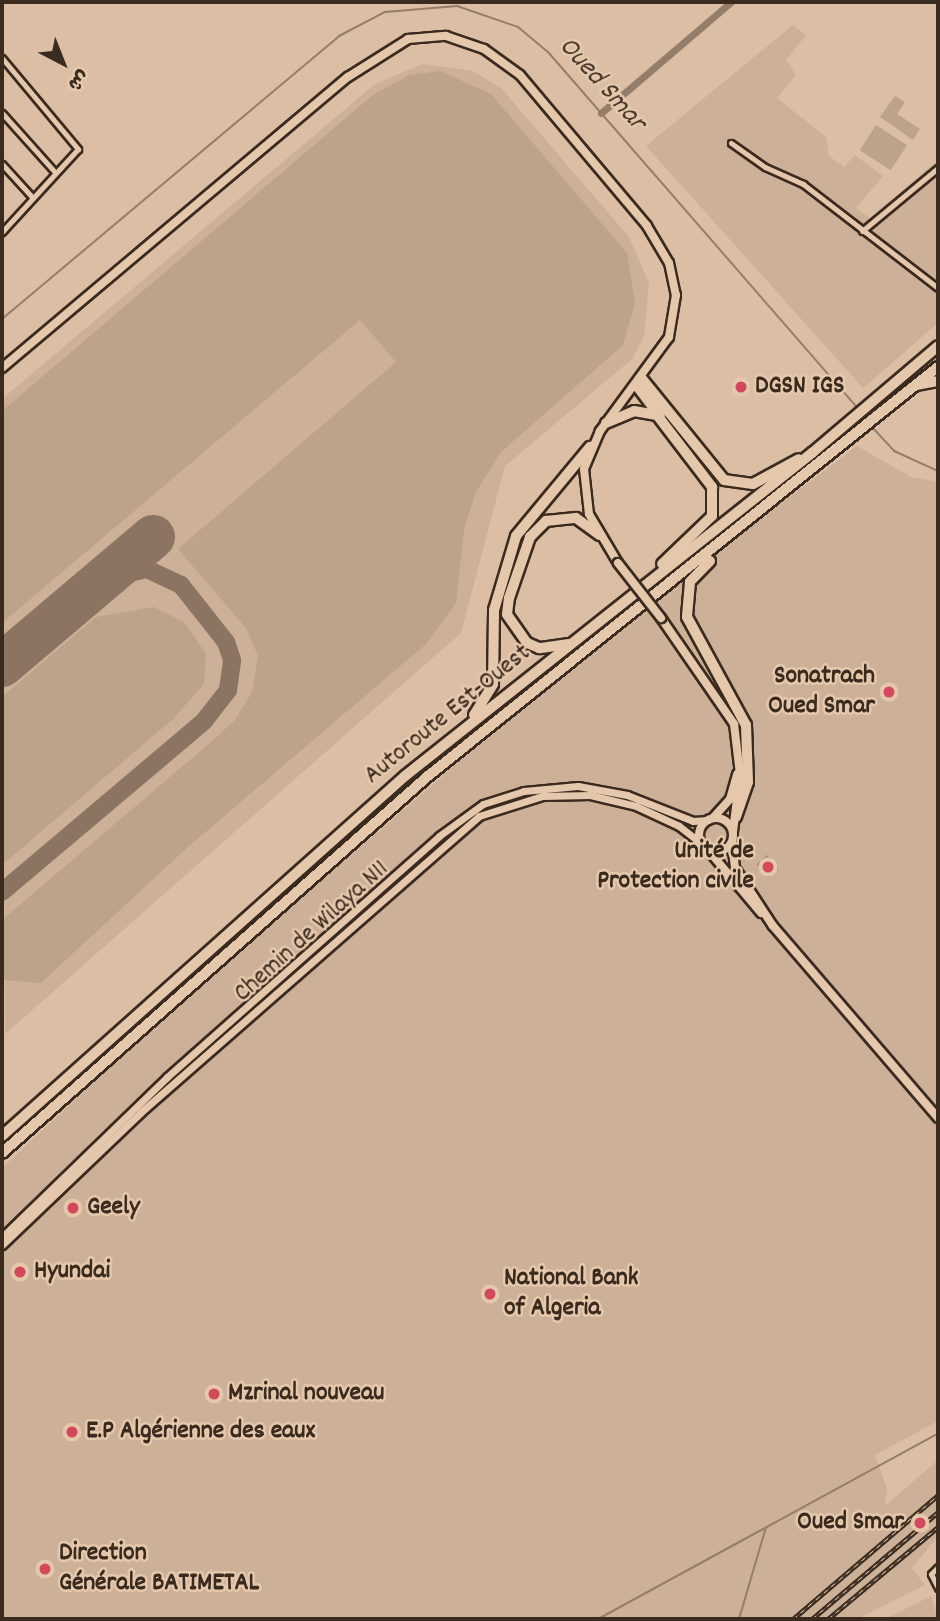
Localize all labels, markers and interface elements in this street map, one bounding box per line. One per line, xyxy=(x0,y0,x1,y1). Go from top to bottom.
north arrow xyxy=(28,28,98,98)
water label: Oued Smar xyxy=(550,31,652,139)
text: ش xyxy=(61,62,94,96)
place label: DGSN IGS xyxy=(755,371,844,403)
marker: DGSN IGS xyxy=(733,379,749,395)
street label: Autoroute Est-Ouest xyxy=(358,638,538,792)
place label: Sonatrach Oued Smar xyxy=(768,661,875,722)
marker: Sonatrach Oued Smar xyxy=(881,684,897,700)
place label: Unité de Protection civile xyxy=(597,836,754,898)
street label: Chemin de Wilaya N11 xyxy=(228,854,396,1010)
marker: Unité de Protection civile xyxy=(760,859,776,875)
place label: Geely xyxy=(87,1192,140,1224)
marker: Geely xyxy=(65,1200,81,1216)
place label: Hyundai xyxy=(34,1256,110,1288)
place label: National Bank of Algeria xyxy=(504,1263,638,1324)
marker: Hyundai xyxy=(12,1264,28,1280)
marker: National Bank of Algeria xyxy=(482,1286,498,1302)
place label: Mzrinal nouveau xyxy=(228,1378,384,1410)
marker: Mzrinal nouveau xyxy=(206,1386,222,1402)
place label: E.P Algérienne des eaux xyxy=(86,1416,315,1448)
marker: E.P Algérienne des eaux xyxy=(64,1424,80,1440)
place label: Oued Smar xyxy=(797,1507,904,1539)
marker: Oued Smar xyxy=(910,1513,930,1533)
place label: Direction Générale BATIMETAL xyxy=(59,1538,259,1600)
marker: Direction Générale BATIMETAL xyxy=(37,1561,53,1577)

